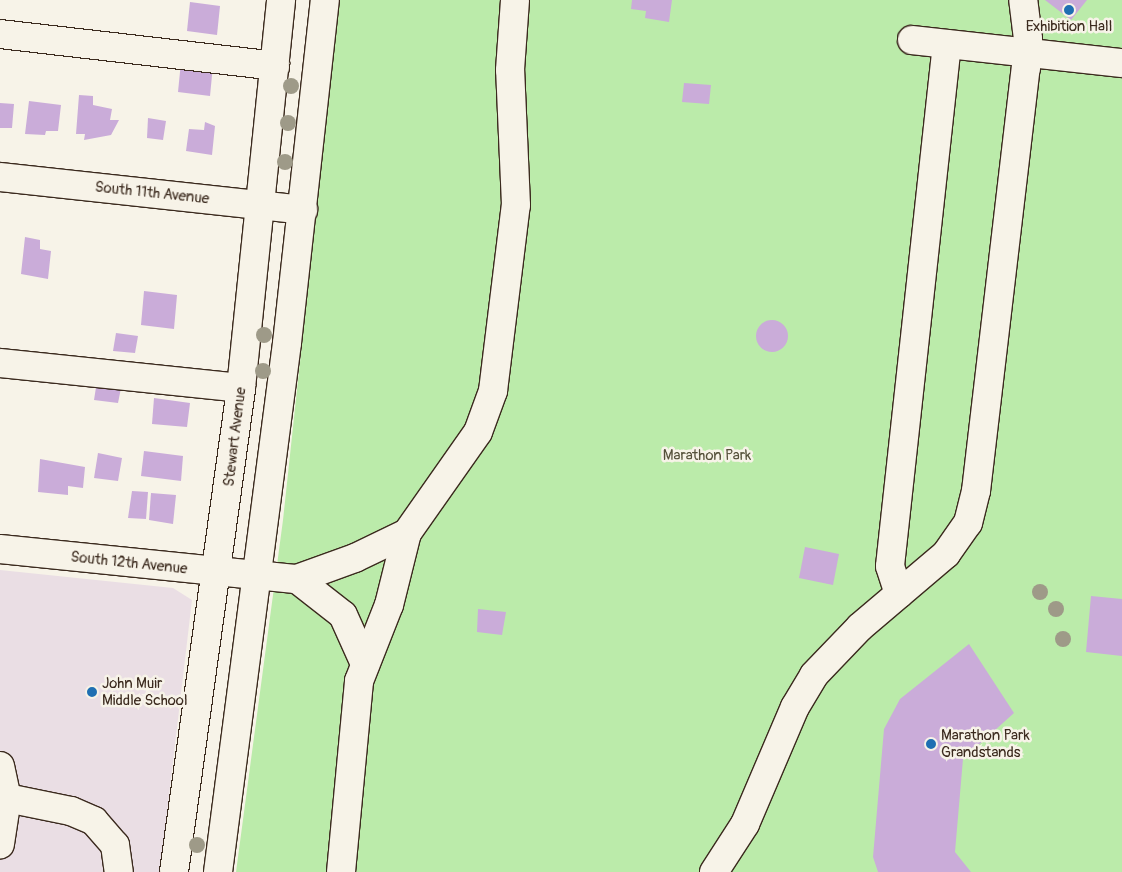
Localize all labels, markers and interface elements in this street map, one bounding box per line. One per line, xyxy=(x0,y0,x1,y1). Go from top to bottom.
marker: Exhibition Hall xyxy=(1063,4,1075,16)
place label: Exhibition Hall xyxy=(1026,18,1112,36)
street label: South 11th Avenue xyxy=(94,178,210,208)
street label: Stewart Avenue xyxy=(220,386,250,488)
park label: Marathon Park xyxy=(663,447,751,465)
street label: South 12th Avenue xyxy=(70,548,188,578)
place label: John Muir Middle School xyxy=(102,674,187,709)
marker: John Muir Middle School xyxy=(86,686,98,698)
place label: Marathon Park Grandstands xyxy=(941,726,1030,761)
marker: Marathon Park Grandstands xyxy=(925,738,937,750)

